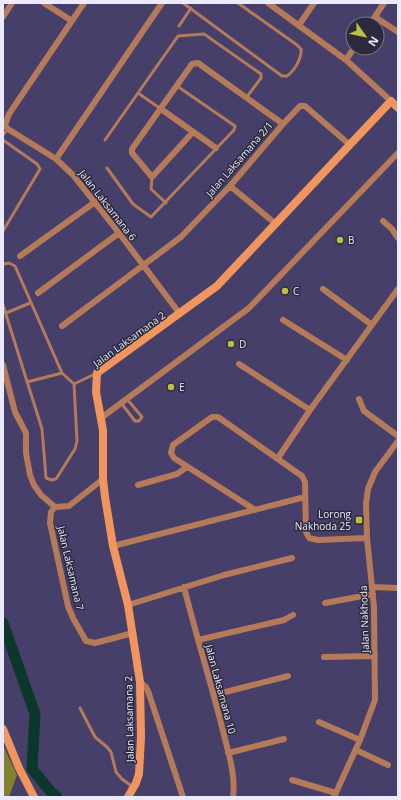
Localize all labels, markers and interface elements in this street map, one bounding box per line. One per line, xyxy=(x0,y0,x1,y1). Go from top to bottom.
north arrow xyxy=(345,16,385,56)
text: N xyxy=(365,34,383,50)
street label: Jalan Laksamana 2/1 xyxy=(202,118,276,200)
street label: Jalan Laksamana 6 xyxy=(75,166,140,244)
place label: B xyxy=(348,233,354,247)
marker: B xyxy=(335,235,345,245)
place label: C xyxy=(293,284,299,298)
marker: C xyxy=(280,286,290,296)
street label: Jalan Laksamana 2 xyxy=(89,308,168,371)
place label: D xyxy=(239,337,246,351)
marker: D xyxy=(226,339,236,349)
place label: E xyxy=(179,380,185,394)
marker: E xyxy=(166,382,176,392)
place label: Lorong Nakhoda 25 xyxy=(295,507,352,533)
marker: Lorong Nakhoda 25 xyxy=(354,515,364,525)
street label: Jalan Laksamana 7 xyxy=(54,523,88,612)
street label: Jalan Nakhoda xyxy=(356,585,372,654)
street label: Jalan Laksamana 10 xyxy=(202,642,240,735)
street label: Jalan Laksamana 2 xyxy=(121,675,137,763)

